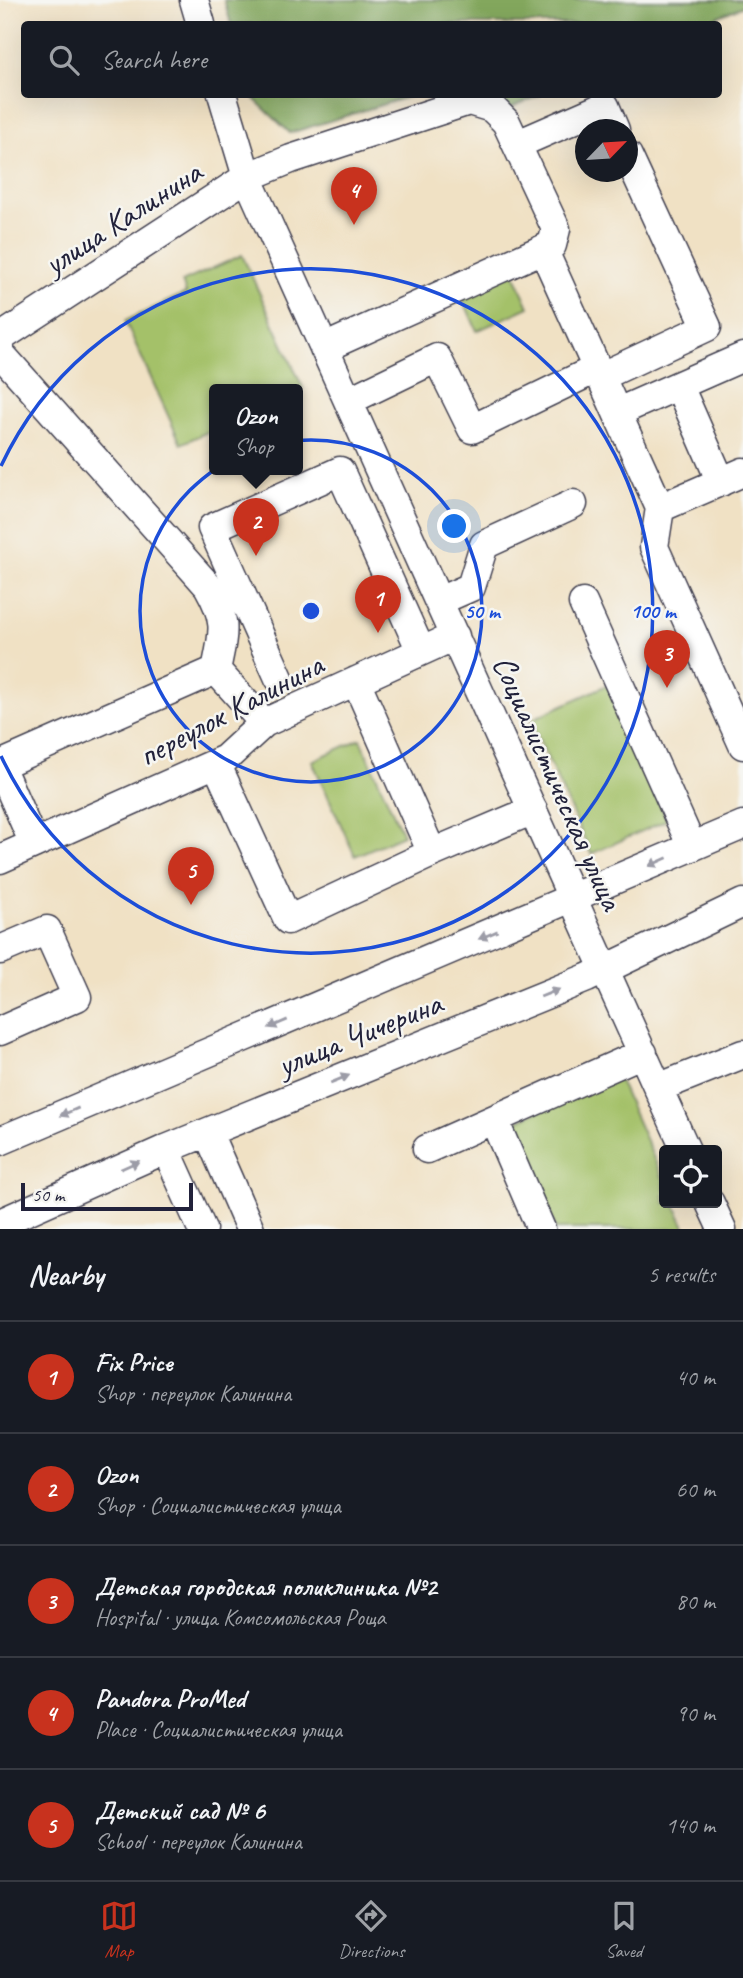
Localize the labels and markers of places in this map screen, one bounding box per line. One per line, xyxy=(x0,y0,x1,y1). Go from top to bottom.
pin: 4 xyxy=(331,167,377,225)
pin: 2 xyxy=(233,498,279,556)
pin: 1 xyxy=(355,575,401,633)
centre of rings xyxy=(299,599,323,623)
pin: 3 xyxy=(644,630,690,688)
pin: 5 xyxy=(168,847,214,905)

